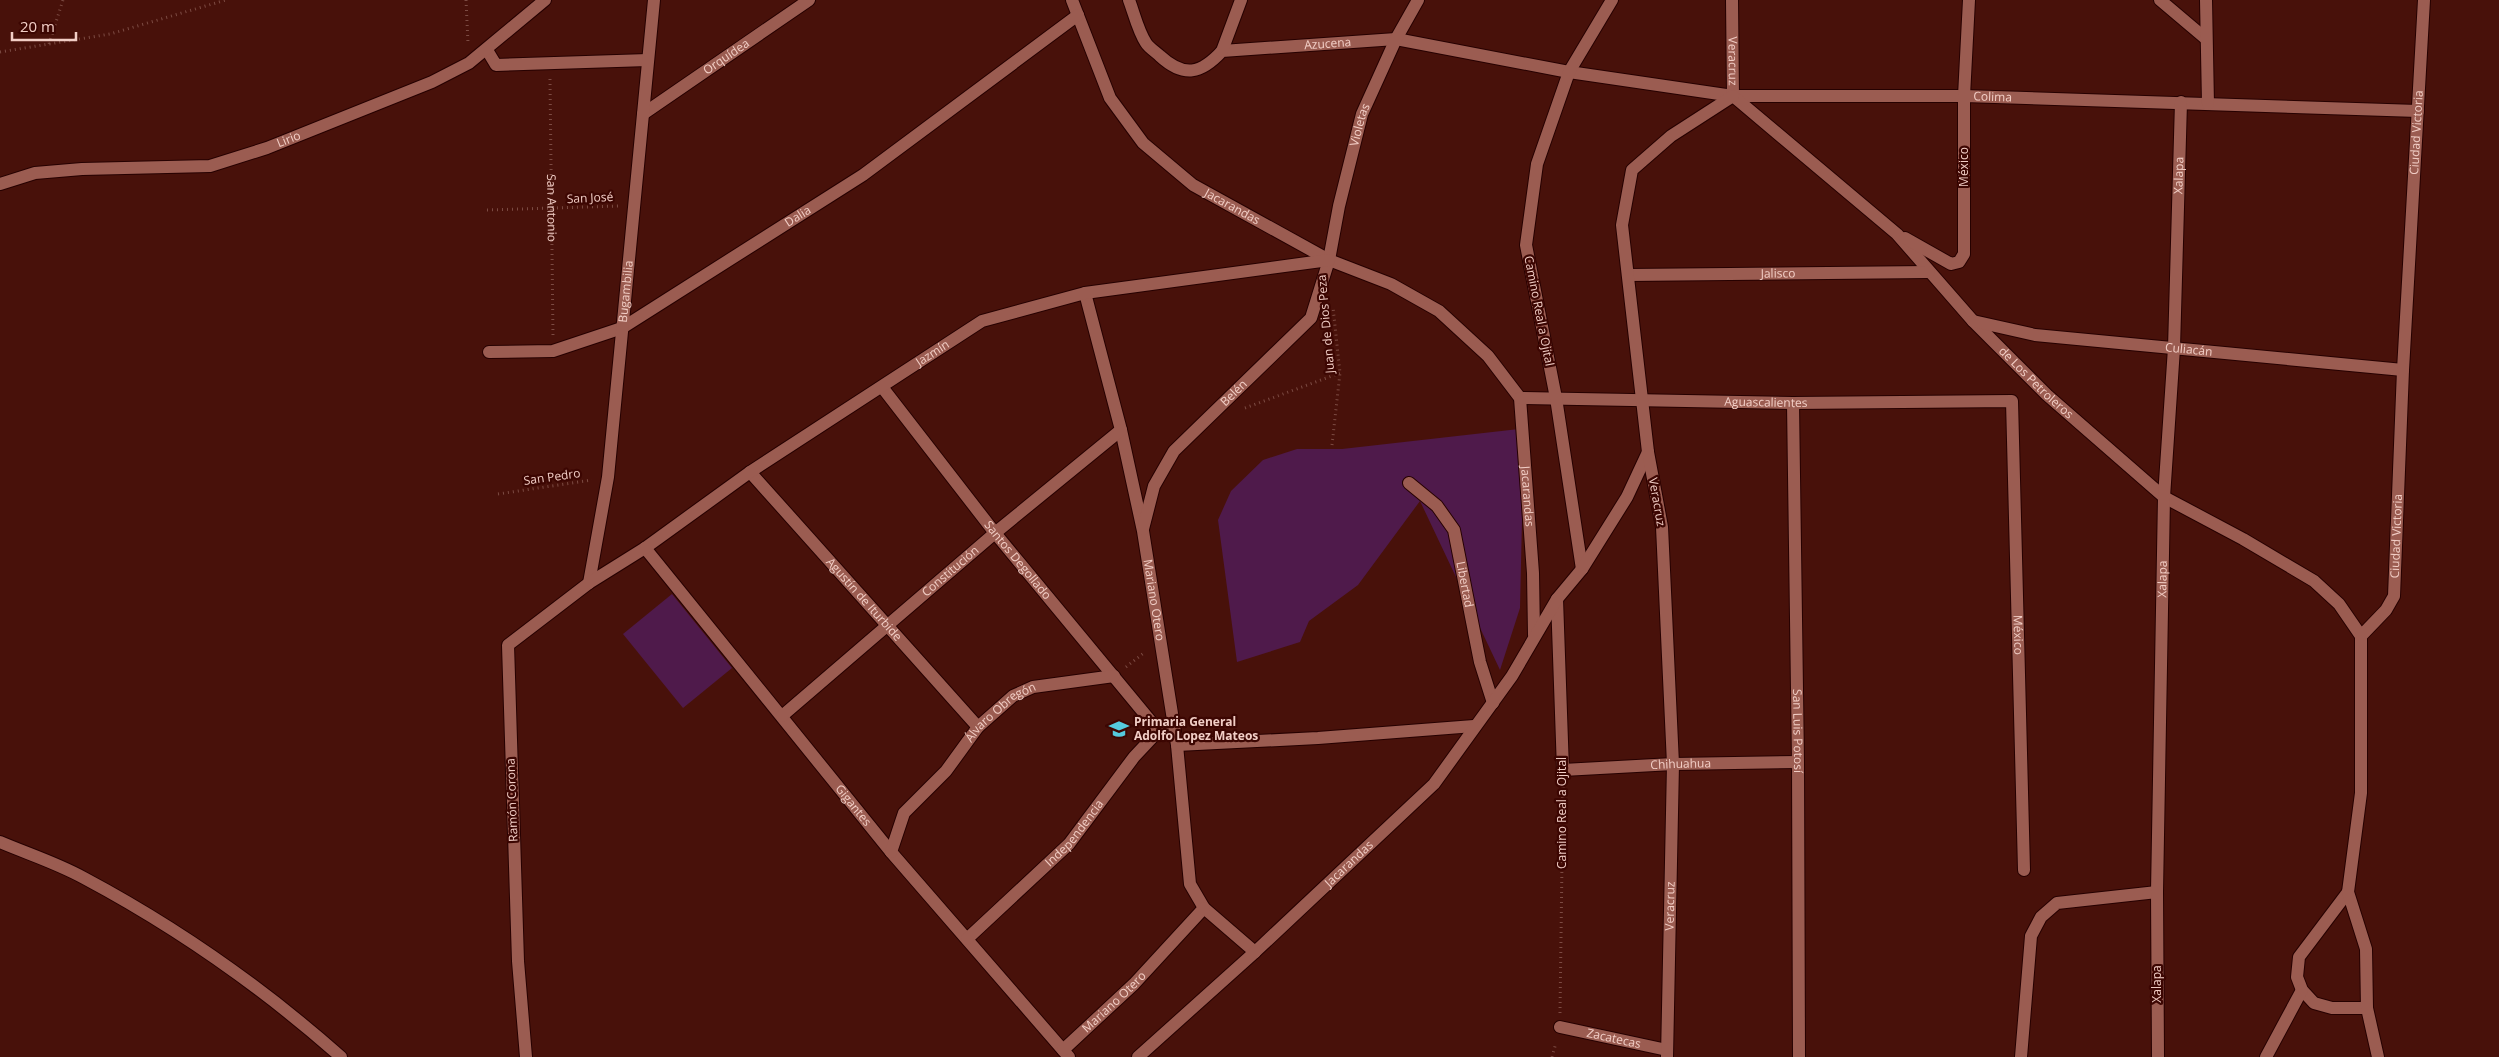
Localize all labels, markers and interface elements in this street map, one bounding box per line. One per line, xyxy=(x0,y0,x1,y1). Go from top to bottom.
scale bar xyxy=(12,10,76,42)
text: 20 m xyxy=(20,16,55,36)
street label: Azucena xyxy=(1304,33,1352,53)
street label: Orquídea xyxy=(699,34,753,78)
street label: Veracruz xyxy=(1724,36,1742,86)
street label: Colima xyxy=(1973,87,2012,106)
street label: Ciudad Victoria xyxy=(2405,90,2427,175)
street label: Violetas xyxy=(1345,100,1374,148)
street label: Lirio xyxy=(274,126,303,151)
street label: México xyxy=(1955,147,1972,187)
street label: Xalapa xyxy=(2169,157,2187,194)
street label: San Antonio xyxy=(543,174,561,242)
street label: Jacarandas xyxy=(1201,184,1264,228)
street label: San José xyxy=(566,188,614,207)
street label: Dalia xyxy=(781,201,814,231)
street label: Camino Real a Ojital xyxy=(1520,254,1559,368)
street label: Bugambilia xyxy=(614,260,637,323)
street label: Jalisco xyxy=(1760,264,1795,282)
street label: Juan de Dios Peza xyxy=(1313,274,1338,375)
street label: Jazmín xyxy=(911,336,952,371)
street label: Culiacán xyxy=(2164,338,2213,360)
street label: de Los Petroleros xyxy=(1995,342,2077,422)
street label: Belén xyxy=(1216,375,1251,410)
street label: Aguascalientes xyxy=(1724,393,1808,411)
street label: San Pedro xyxy=(522,464,581,489)
street label: Jacarandas xyxy=(1517,464,1539,528)
street label: Veracruz xyxy=(1645,476,1670,528)
street label: Ciudad Victoria xyxy=(2386,494,2406,579)
street label: Santos Degollado xyxy=(980,517,1056,603)
street label: Constitución xyxy=(918,542,982,600)
street label: Agustín de Iturbide xyxy=(822,554,906,645)
street label: Mariano Otero xyxy=(1140,558,1169,642)
street label: Libertad xyxy=(1452,560,1478,609)
street label: Xalapa xyxy=(2153,560,2171,598)
street label: México xyxy=(2009,615,2027,655)
street label: Álvaro Obregón xyxy=(961,678,1038,745)
street label: San Luis Potosí xyxy=(1789,689,1807,774)
place label: Primaria General Adolfo Lopez Mateos xyxy=(1134,713,1258,744)
school or university icon: Primaria General Adolfo Lopez Mateos xyxy=(1108,718,1130,740)
street label: Chihuahua xyxy=(1650,754,1711,773)
street label: Camino Real a Ojital xyxy=(1553,757,1570,869)
street label: Ramón Corona xyxy=(502,758,521,842)
street label: Gigantes xyxy=(832,781,876,830)
street label: Independencia xyxy=(1041,796,1107,870)
street label: Jacarandas xyxy=(1320,836,1377,891)
street label: Veracruz xyxy=(1661,881,1679,931)
street label: Xalapa xyxy=(2148,965,2165,1003)
street label: Mariano Otero xyxy=(1078,967,1150,1036)
street label: Zacatecas xyxy=(1585,1024,1643,1052)

